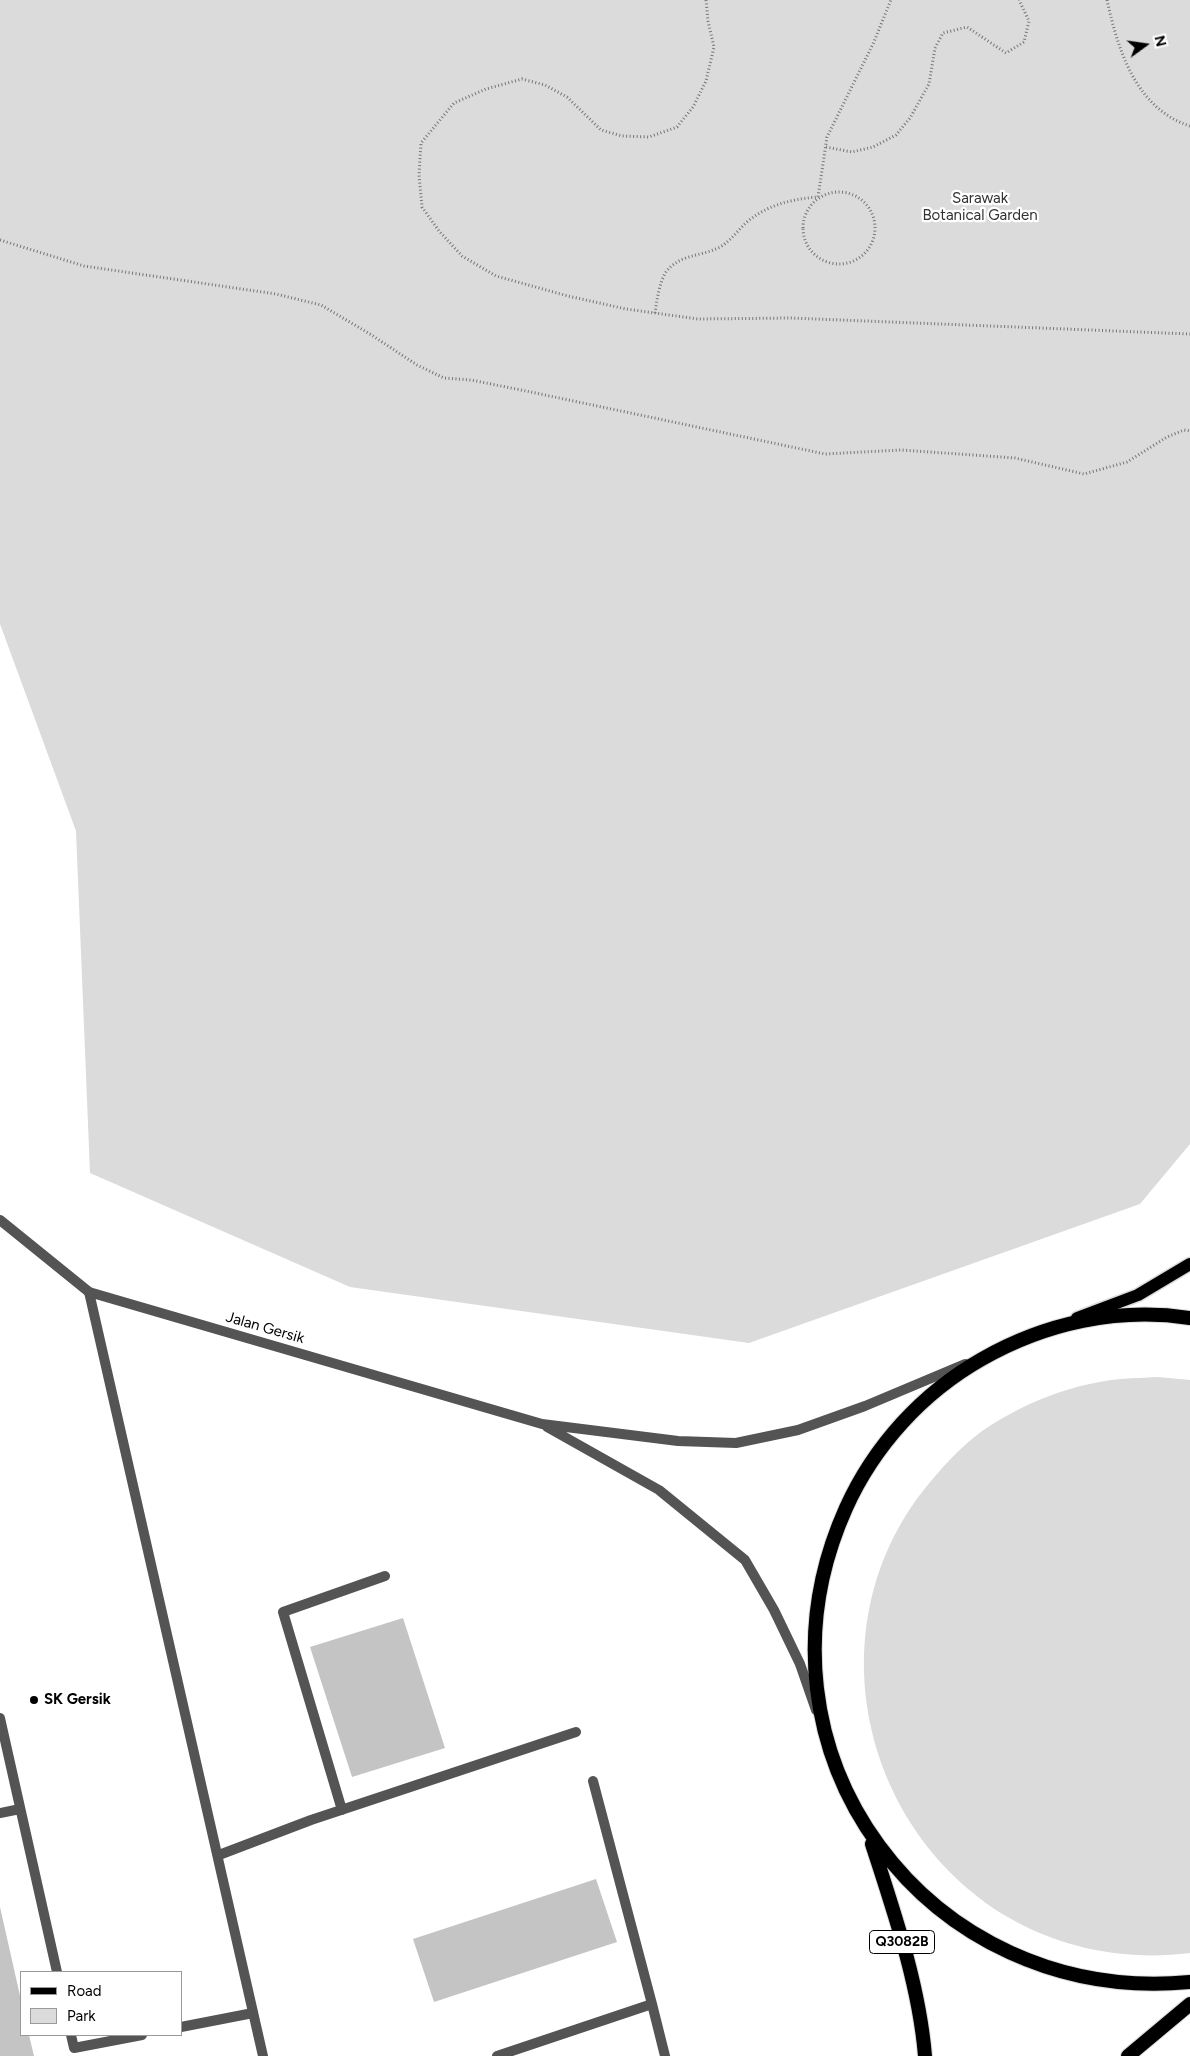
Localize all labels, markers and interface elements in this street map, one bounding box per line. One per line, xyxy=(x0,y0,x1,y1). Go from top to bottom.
north arrow xyxy=(1120,20,1170,70)
text: N xyxy=(1150,34,1170,49)
park label: Sarawak Botanical Garden xyxy=(922,190,1038,225)
street label: Jalan Gersik xyxy=(224,1308,306,1348)
place label: SK Gersik xyxy=(44,1691,111,1709)
marker: SK Gersik xyxy=(28,1694,40,1706)
road number: Q3082B xyxy=(870,1930,934,1954)
legend xyxy=(20,1971,182,2036)
text: Road xyxy=(67,1982,102,2000)
text: Park xyxy=(67,2007,96,2025)

